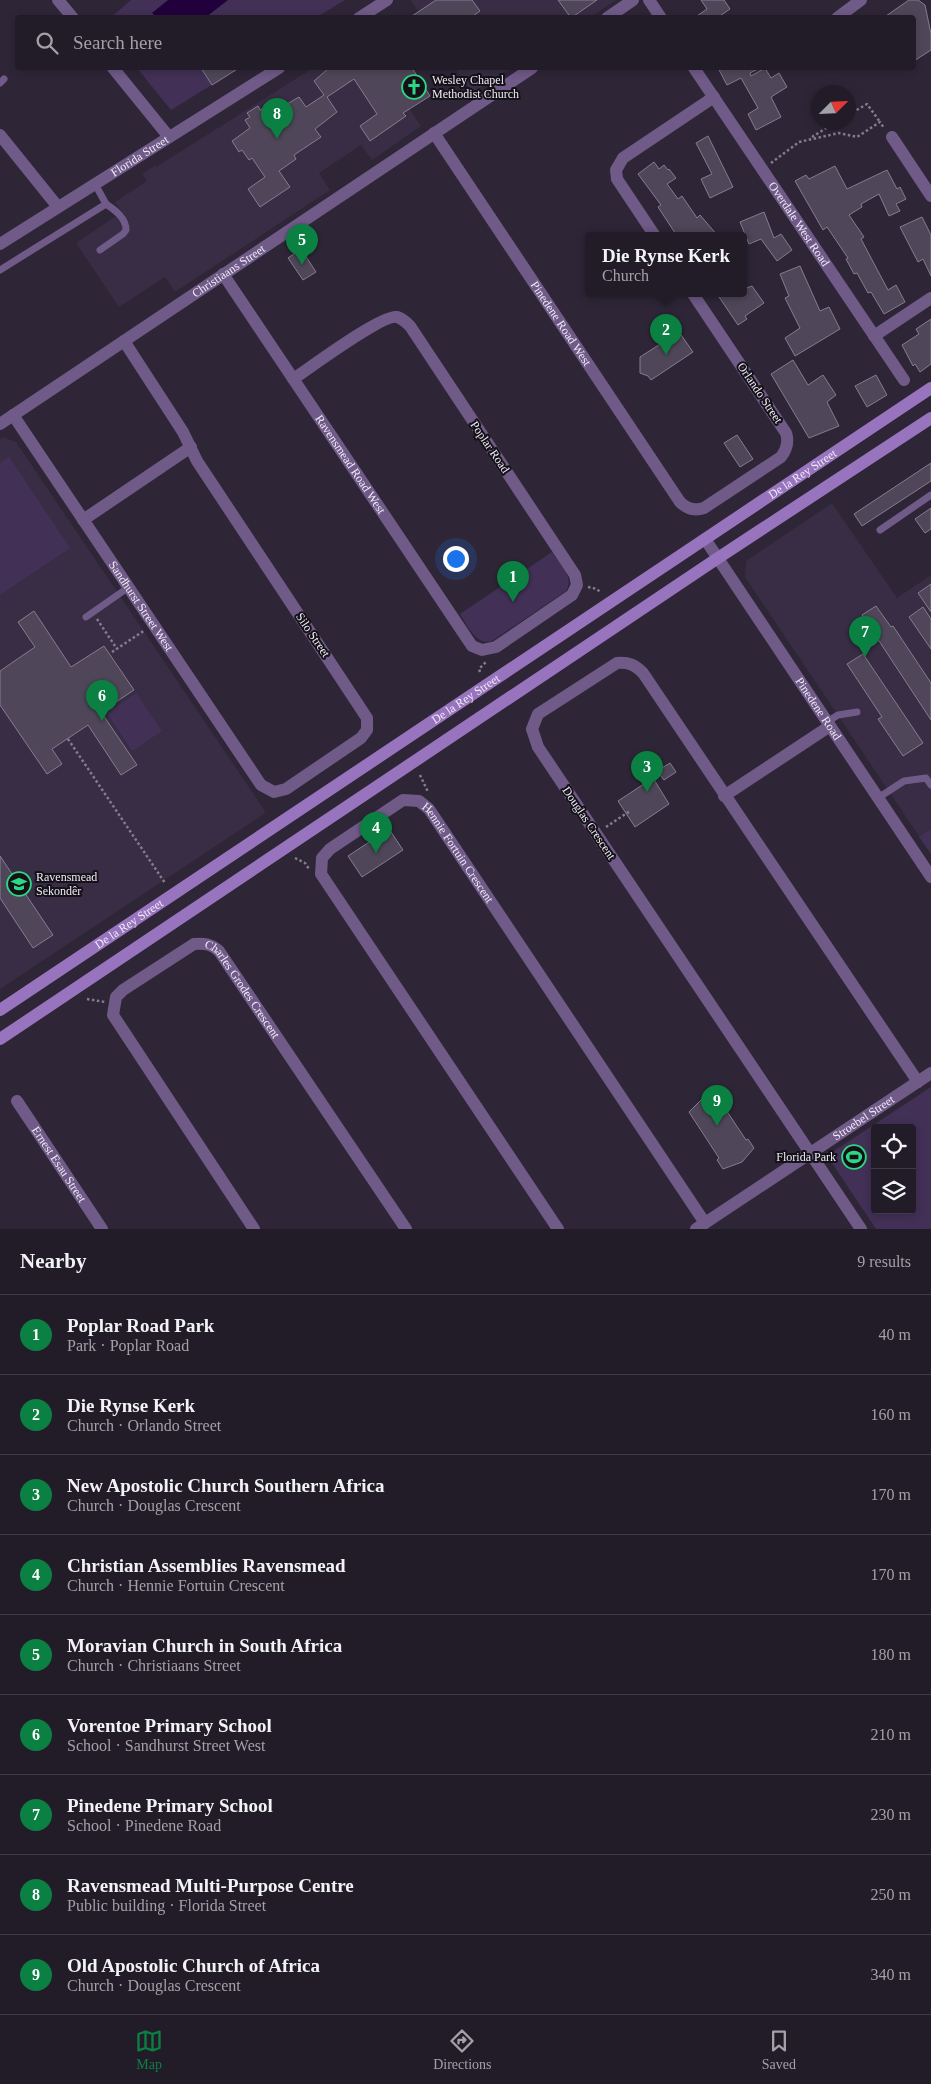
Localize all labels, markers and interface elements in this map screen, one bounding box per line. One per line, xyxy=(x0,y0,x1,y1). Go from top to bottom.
search box xyxy=(15,15,916,70)
icon: search xyxy=(33,29,61,57)
text: Search here xyxy=(73,32,162,53)
place label: Wesley Chapel Methodist Church xyxy=(432,73,519,101)
church icon: Wesley Chapel Methodist Church xyxy=(401,74,427,100)
north arrow xyxy=(811,85,856,130)
pin: 8 xyxy=(261,98,293,139)
street label: Florida Street xyxy=(108,132,172,179)
street label: Overdale West Road xyxy=(766,179,832,269)
pin: 5 xyxy=(286,224,318,265)
popup xyxy=(585,232,747,297)
street label: Christiaans Street xyxy=(189,241,268,301)
text: Die Rynse Kerk xyxy=(602,245,730,266)
text: Church xyxy=(602,267,649,284)
street label: Pinedene Road West xyxy=(528,279,595,369)
pin: 2 xyxy=(650,314,682,355)
street label: Orlando Street xyxy=(735,360,786,427)
street label: Ravensmead Road West xyxy=(312,412,389,517)
street label: Poplar Road xyxy=(468,418,512,476)
street label: De la Rey Street xyxy=(766,446,840,502)
your location xyxy=(443,546,469,572)
street label: Sandhurst Street West xyxy=(106,558,177,654)
pin: 1 xyxy=(497,561,529,602)
street label: Silo Street xyxy=(293,610,333,660)
pin: 7 xyxy=(849,616,881,657)
street label: De la Rey Street xyxy=(429,671,503,727)
street label: Pinedene Road xyxy=(792,675,844,743)
pin: 6 xyxy=(86,680,118,721)
pin: 3 xyxy=(631,751,663,792)
street label: Douglas Crescent xyxy=(559,784,619,863)
street label: Hennie Fortuin Crescent xyxy=(419,799,497,906)
pin: 4 xyxy=(360,812,392,853)
place label: Ravensmead Sekondêr xyxy=(36,870,97,898)
school or university icon: Ravensmead Sekondêr xyxy=(6,871,32,897)
street label: De la Rey Street xyxy=(92,896,166,952)
street label: Charles Grodes Crescent xyxy=(203,937,283,1042)
pin: 9 xyxy=(701,1085,733,1126)
street label: Stroebel Street xyxy=(830,1092,897,1143)
street label: Ernest Esau Street xyxy=(29,1124,90,1205)
map controls xyxy=(871,1124,916,1214)
button: locate xyxy=(871,1124,916,1169)
sports icon: Florida Park xyxy=(841,1144,867,1170)
place label: Florida Park xyxy=(776,1150,836,1164)
button: layers xyxy=(871,1169,916,1214)
text: Nearby xyxy=(20,1249,87,1273)
text: 9 results xyxy=(857,1253,911,1270)
text: Poplar Road Park xyxy=(67,1315,214,1336)
text: 1 xyxy=(32,1326,40,1343)
text: 40 m xyxy=(879,1326,911,1343)
text: Park · Poplar Road xyxy=(67,1337,189,1354)
text: Die Rynse Kerk xyxy=(67,1395,195,1416)
text: 2 xyxy=(32,1406,40,1423)
text: 160 m xyxy=(871,1406,911,1423)
text: Church · Orlando Street xyxy=(67,1417,221,1434)
text: New Apostolic Church Southern Africa xyxy=(67,1475,384,1496)
text: 3 xyxy=(32,1486,40,1503)
text: 170 m xyxy=(871,1486,911,1503)
text: Church · Douglas Crescent xyxy=(67,1497,241,1514)
text: Christian Assemblies Ravensmead xyxy=(67,1555,346,1576)
text: 4 xyxy=(32,1566,40,1583)
text: 170 m xyxy=(871,1566,911,1583)
text: Church · Hennie Fortuin Crescent xyxy=(67,1577,285,1594)
text: Moravian Church in South Africa xyxy=(67,1635,342,1656)
text: 5 xyxy=(32,1646,40,1663)
text: 180 m xyxy=(871,1646,911,1663)
text: Church · Christiaans Street xyxy=(67,1657,241,1674)
text: Vorentoe Primary School xyxy=(67,1715,272,1736)
text: 6 xyxy=(32,1726,40,1743)
text: 210 m xyxy=(871,1726,911,1743)
text: School · Sandhurst Street West xyxy=(67,1737,265,1754)
text: Pinedene Primary School xyxy=(67,1795,273,1816)
text: 7 xyxy=(32,1806,40,1823)
text: 230 m xyxy=(871,1806,911,1823)
text: School · Pinedene Road xyxy=(67,1817,221,1834)
text: Ravensmead Multi-Purpose Centre xyxy=(67,1875,354,1896)
text: 8 xyxy=(32,1886,40,1903)
text: 250 m xyxy=(871,1886,911,1903)
text: Public building · Florida Street xyxy=(67,1897,266,1914)
text: Old Apostolic Church of Africa xyxy=(67,1955,320,1976)
text: 9 xyxy=(32,1966,40,1983)
text: 340 m xyxy=(871,1966,911,1983)
text: Church · Douglas Crescent xyxy=(67,1977,241,1994)
tab: Map xyxy=(135,2027,163,2073)
tab: Directions xyxy=(433,2027,492,2073)
tab: Saved xyxy=(762,2027,796,2073)

